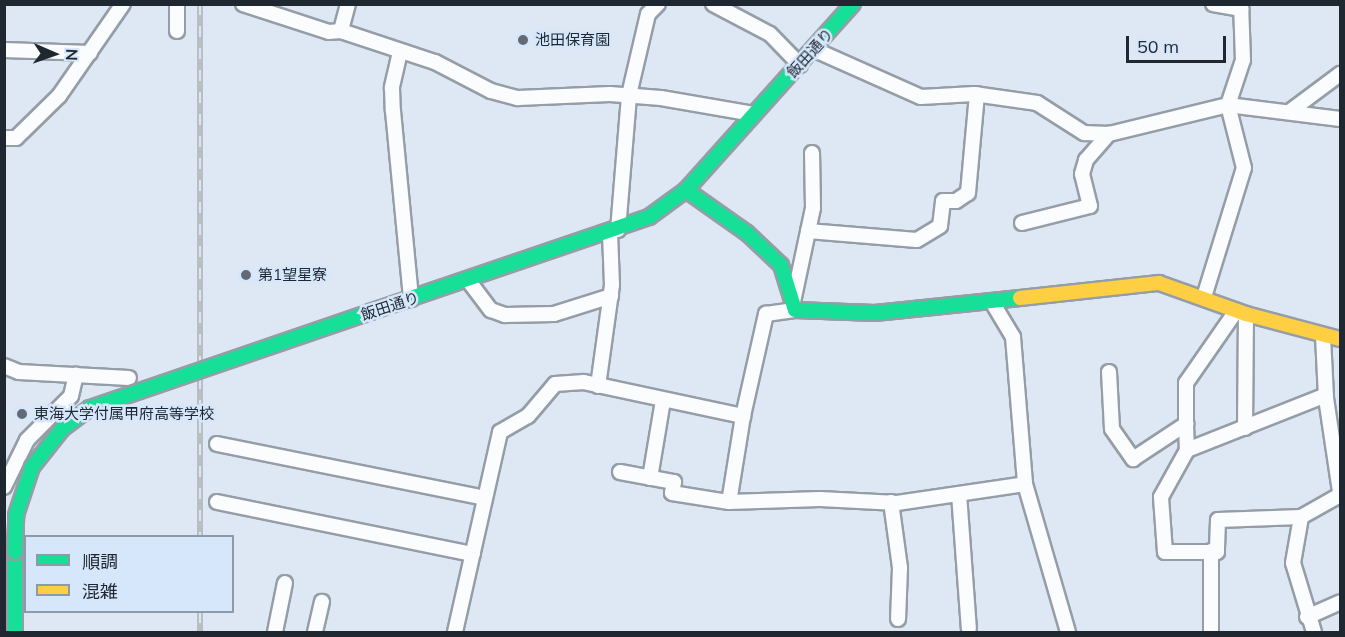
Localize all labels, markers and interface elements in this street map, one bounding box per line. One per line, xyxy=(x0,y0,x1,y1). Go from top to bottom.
north arrow xyxy=(24,24,84,84)
scale bar xyxy=(1129,24,1230,62)
street label: 飯田通り xyxy=(783,25,837,81)
place label: 池田保育園 xyxy=(535,31,610,49)
marker: 池田保育園 xyxy=(516,33,530,47)
text: 50 m xyxy=(1137,35,1179,58)
text: N xyxy=(62,48,82,61)
place label: 第1望星寮 xyxy=(258,266,327,284)
marker: 第1望星寮 xyxy=(239,268,253,282)
street label: 飯田通り xyxy=(359,288,421,324)
place label: 東海大学付属甲府高等学校 xyxy=(34,405,214,423)
marker: 東海大学付属甲府高等学校 xyxy=(15,407,29,421)
legend xyxy=(24,535,234,613)
text: 順調 xyxy=(82,550,118,573)
text: 混雑 xyxy=(82,580,118,603)

